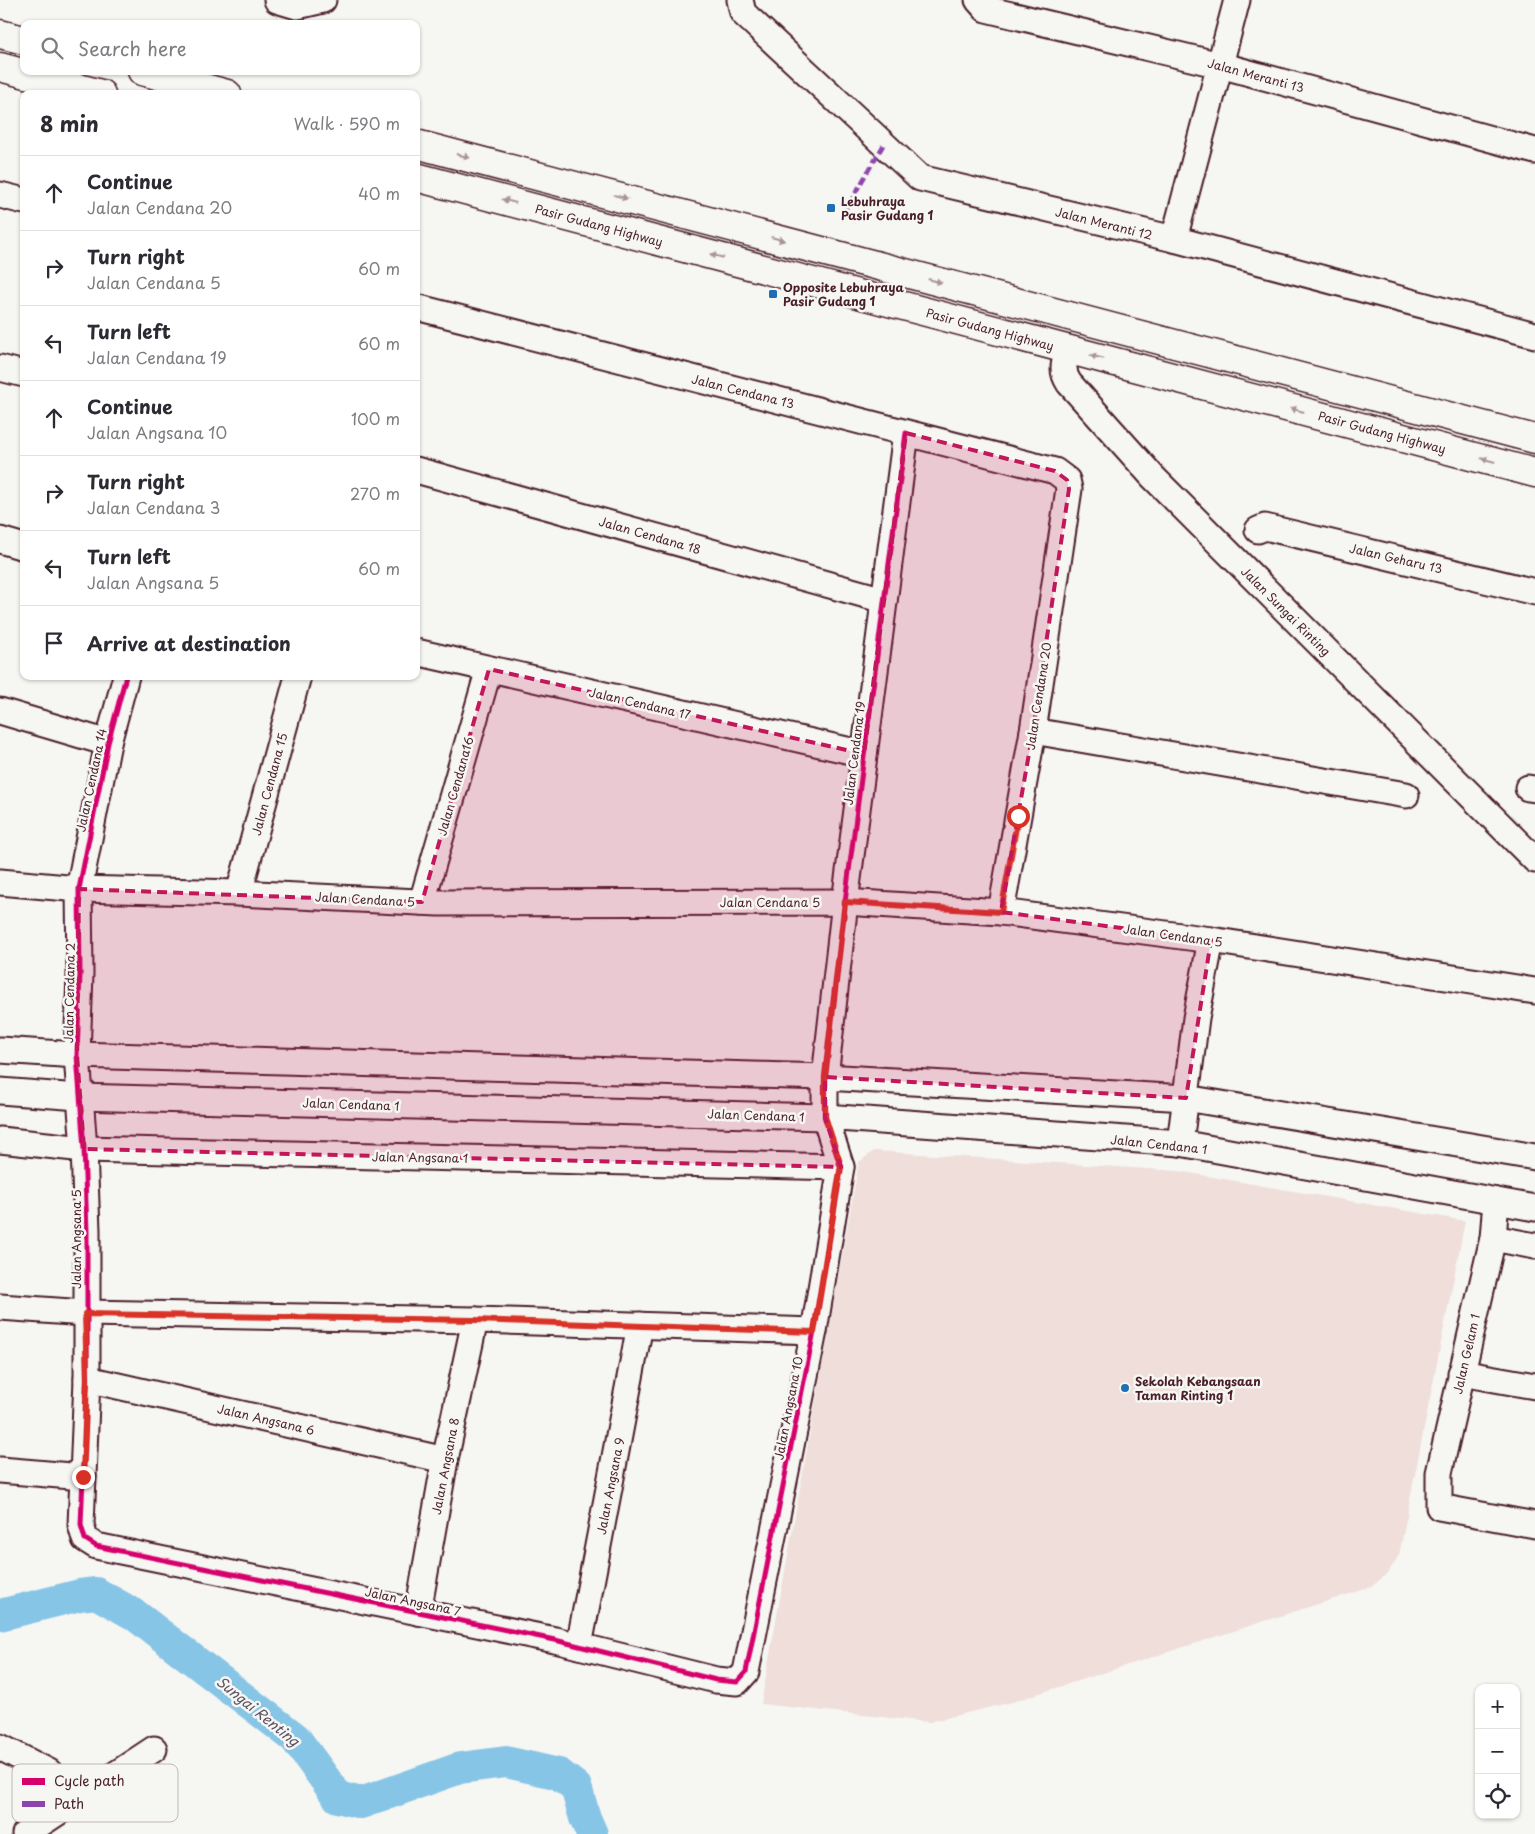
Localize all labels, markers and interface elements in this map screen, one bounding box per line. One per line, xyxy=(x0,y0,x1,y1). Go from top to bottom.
search box xyxy=(20,20,420,75)
icon: search xyxy=(38,34,66,62)
text: Search here xyxy=(78,34,187,62)
street label: Jalan Meranti 13 xyxy=(1206,53,1306,97)
text: 8 min xyxy=(40,107,99,139)
text: Walk · 590 m xyxy=(294,111,400,135)
one-way arrow xyxy=(456,152,471,160)
text: Continue xyxy=(87,167,173,195)
icon: ahead xyxy=(40,179,68,207)
text: 40 m xyxy=(358,181,400,205)
place label: Lebuhraya Pasir Gudang 1 xyxy=(841,192,933,224)
one-way arrow xyxy=(613,194,628,202)
text: Jalan Cendana 20 xyxy=(87,195,232,219)
one-way arrow xyxy=(501,197,516,205)
street label: Pasir Gudang Highway xyxy=(533,199,665,251)
marker: Lebuhraya Pasir Gudang 1 xyxy=(825,202,837,214)
street label: Jalan Meranti 12 xyxy=(1054,202,1154,244)
one-way arrow xyxy=(770,235,785,243)
text: Turn right xyxy=(87,242,185,270)
one-way arrow xyxy=(709,252,724,260)
icon: right xyxy=(40,254,68,282)
text: 60 m xyxy=(358,256,400,280)
text: Jalan Cendana 5 xyxy=(87,270,221,294)
one-way arrow xyxy=(927,277,942,285)
place label: Opposite Lebuhraya Pasir Gudang 1 xyxy=(783,278,904,310)
marker: Opposite Lebuhraya Pasir Gudang 1 xyxy=(767,288,779,300)
street label: Pasir Gudang Highway xyxy=(924,303,1056,355)
text: Turn left xyxy=(87,317,171,345)
icon: left xyxy=(40,329,68,357)
text: 60 m xyxy=(358,331,400,355)
text: Jalan Cendana 19 xyxy=(87,345,227,369)
one-way arrow xyxy=(1089,353,1104,361)
street label: Jalan Cendana 13 xyxy=(690,370,796,412)
text: Continue xyxy=(87,392,173,420)
icon: ahead xyxy=(40,404,68,432)
one-way arrow xyxy=(1289,405,1304,413)
text: 100 m xyxy=(351,406,400,430)
street label: Pasir Gudang Highway xyxy=(1316,406,1448,458)
text: Jalan Angsana 10 xyxy=(87,420,227,444)
one-way arrow xyxy=(1480,456,1495,464)
text: Turn right xyxy=(87,467,185,495)
icon: right xyxy=(40,479,68,507)
text: 270 m xyxy=(350,481,400,505)
text: Jalan Cendana 3 xyxy=(87,495,220,519)
street label: Jalan Cendana 18 xyxy=(597,512,703,558)
street label: Jalan Geharu 13 xyxy=(1348,539,1444,577)
text: Turn left xyxy=(87,542,171,570)
icon: left xyxy=(40,554,68,582)
text: 60 m xyxy=(358,556,400,580)
street label: Jalan Sungai Rinting xyxy=(1237,562,1335,660)
text: Jalan Angsana 5 xyxy=(87,570,219,594)
icon: arrive xyxy=(40,629,68,657)
text: Arrive at destination xyxy=(87,629,291,657)
street label: Jalan Cendana 20 xyxy=(1021,641,1055,751)
street label: Jalan Cendana 17 xyxy=(587,683,693,724)
street label: Jalan Cendana 19 xyxy=(839,700,869,806)
street label: Jalan Cendana 14 xyxy=(71,727,111,833)
street label: Jalan Cendana 15 xyxy=(247,731,291,837)
street label: Jalan Cendana16 xyxy=(432,734,478,838)
route start xyxy=(1007,805,1030,828)
street label: Jalan Cendana 5 xyxy=(314,887,416,911)
street label: Jalan Cendana 5 xyxy=(720,893,820,911)
street label: Jalan Cendana 5 xyxy=(1122,919,1224,951)
street label: Jalan Cendana 2 xyxy=(59,943,79,1043)
street label: Jalan Cendana 1 xyxy=(302,1093,400,1115)
street label: Jalan Cendana 1 xyxy=(707,1104,805,1126)
street label: Jalan Cendana 1 xyxy=(1110,1130,1208,1158)
street label: Jalan Angsana 1 xyxy=(372,1147,468,1167)
street label: Jalan Angsana 5 xyxy=(67,1189,85,1289)
street label: Jalan Gelam 1 xyxy=(1448,1312,1484,1396)
street label: Jalan Angsana 10 xyxy=(769,1354,807,1461)
place label: Sekolah Kebangsaan Taman Rinting 1 xyxy=(1135,1372,1261,1404)
marker: Sekolah Kebangsaan Taman Rinting 1 xyxy=(1119,1382,1131,1394)
street label: Jalan Angsana 6 xyxy=(216,1399,316,1439)
street label: Jalan Angsana 8 xyxy=(427,1416,463,1516)
street label: Jalan Angsana 9 xyxy=(592,1436,628,1536)
route end xyxy=(72,1466,95,1489)
street label: Jalan Angsana 7 xyxy=(363,1582,463,1620)
water label: Sungai Renting xyxy=(212,1671,305,1752)
map controls xyxy=(1475,1684,1520,1819)
button: + xyxy=(1475,1684,1520,1729)
button: − xyxy=(1475,1729,1520,1774)
legend xyxy=(12,1764,178,1822)
text: Cycle path xyxy=(54,1770,125,1791)
button: locate xyxy=(1475,1774,1520,1819)
text: Path xyxy=(54,1793,84,1814)

